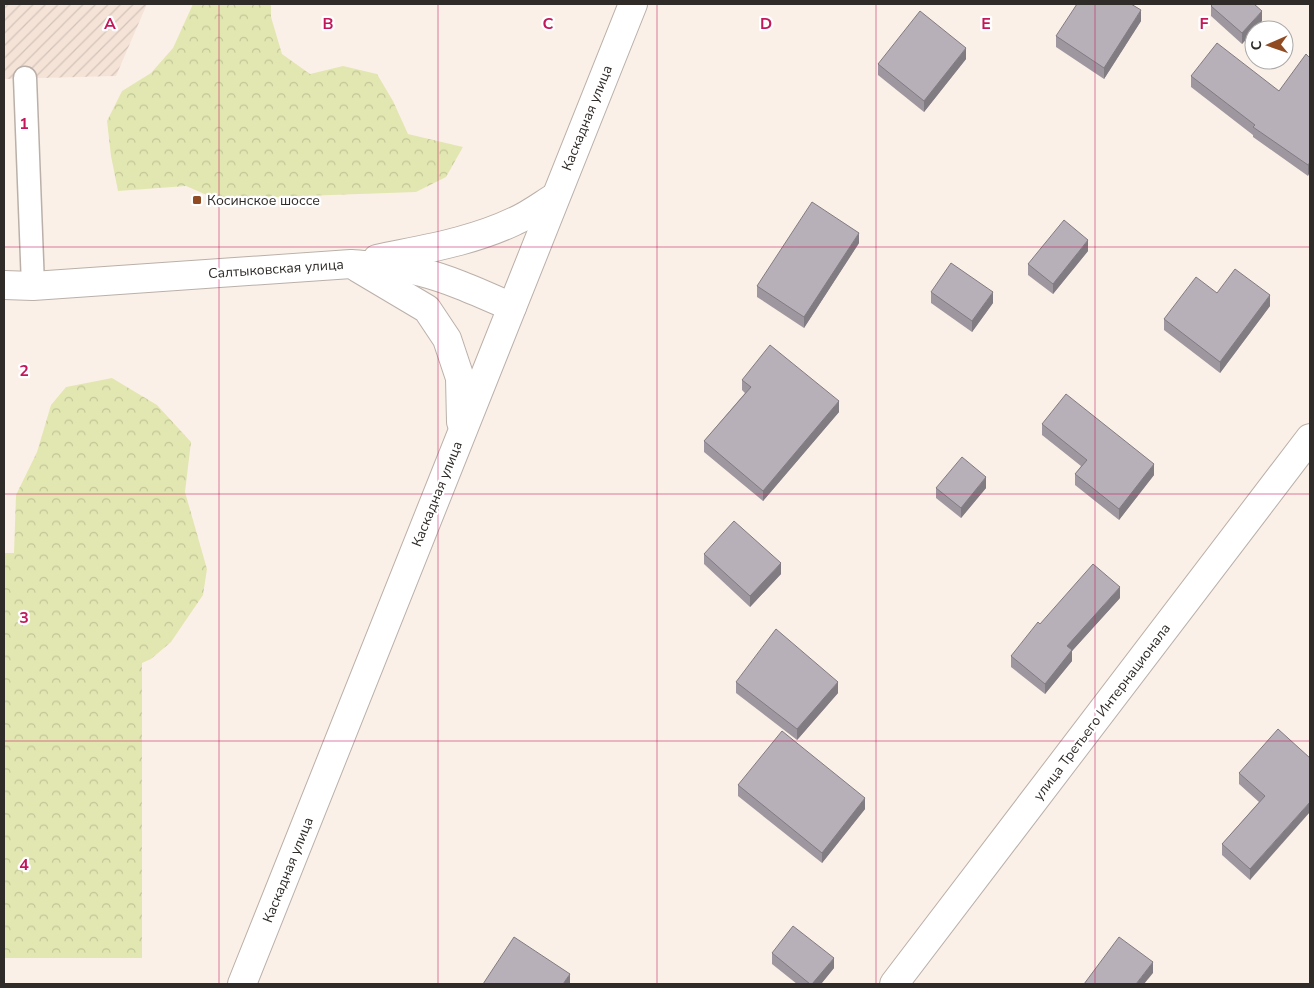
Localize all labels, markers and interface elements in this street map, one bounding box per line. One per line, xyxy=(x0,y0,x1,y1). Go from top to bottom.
text: A xyxy=(104,13,116,35)
text: B xyxy=(322,13,334,35)
text: C xyxy=(543,13,554,35)
text: D xyxy=(760,13,772,35)
text: E xyxy=(981,13,991,35)
text: F xyxy=(1200,13,1209,35)
north arrow xyxy=(1244,20,1294,70)
text: С xyxy=(1247,40,1266,51)
street label: Каскадная улица xyxy=(557,62,617,174)
text: 1 xyxy=(19,113,29,135)
place label: Косинское шоссе xyxy=(207,191,320,210)
marker: Косинское шоссе xyxy=(191,194,203,206)
street label: Салтыковская улица xyxy=(208,255,344,283)
text: 2 xyxy=(19,360,29,382)
street label: Каскадная улица xyxy=(407,438,467,550)
text: 3 xyxy=(19,607,29,629)
street label: улица Третьего Интернационала xyxy=(1029,620,1175,804)
street label: Каскадная улица xyxy=(258,814,318,926)
text: 4 xyxy=(19,854,29,876)

